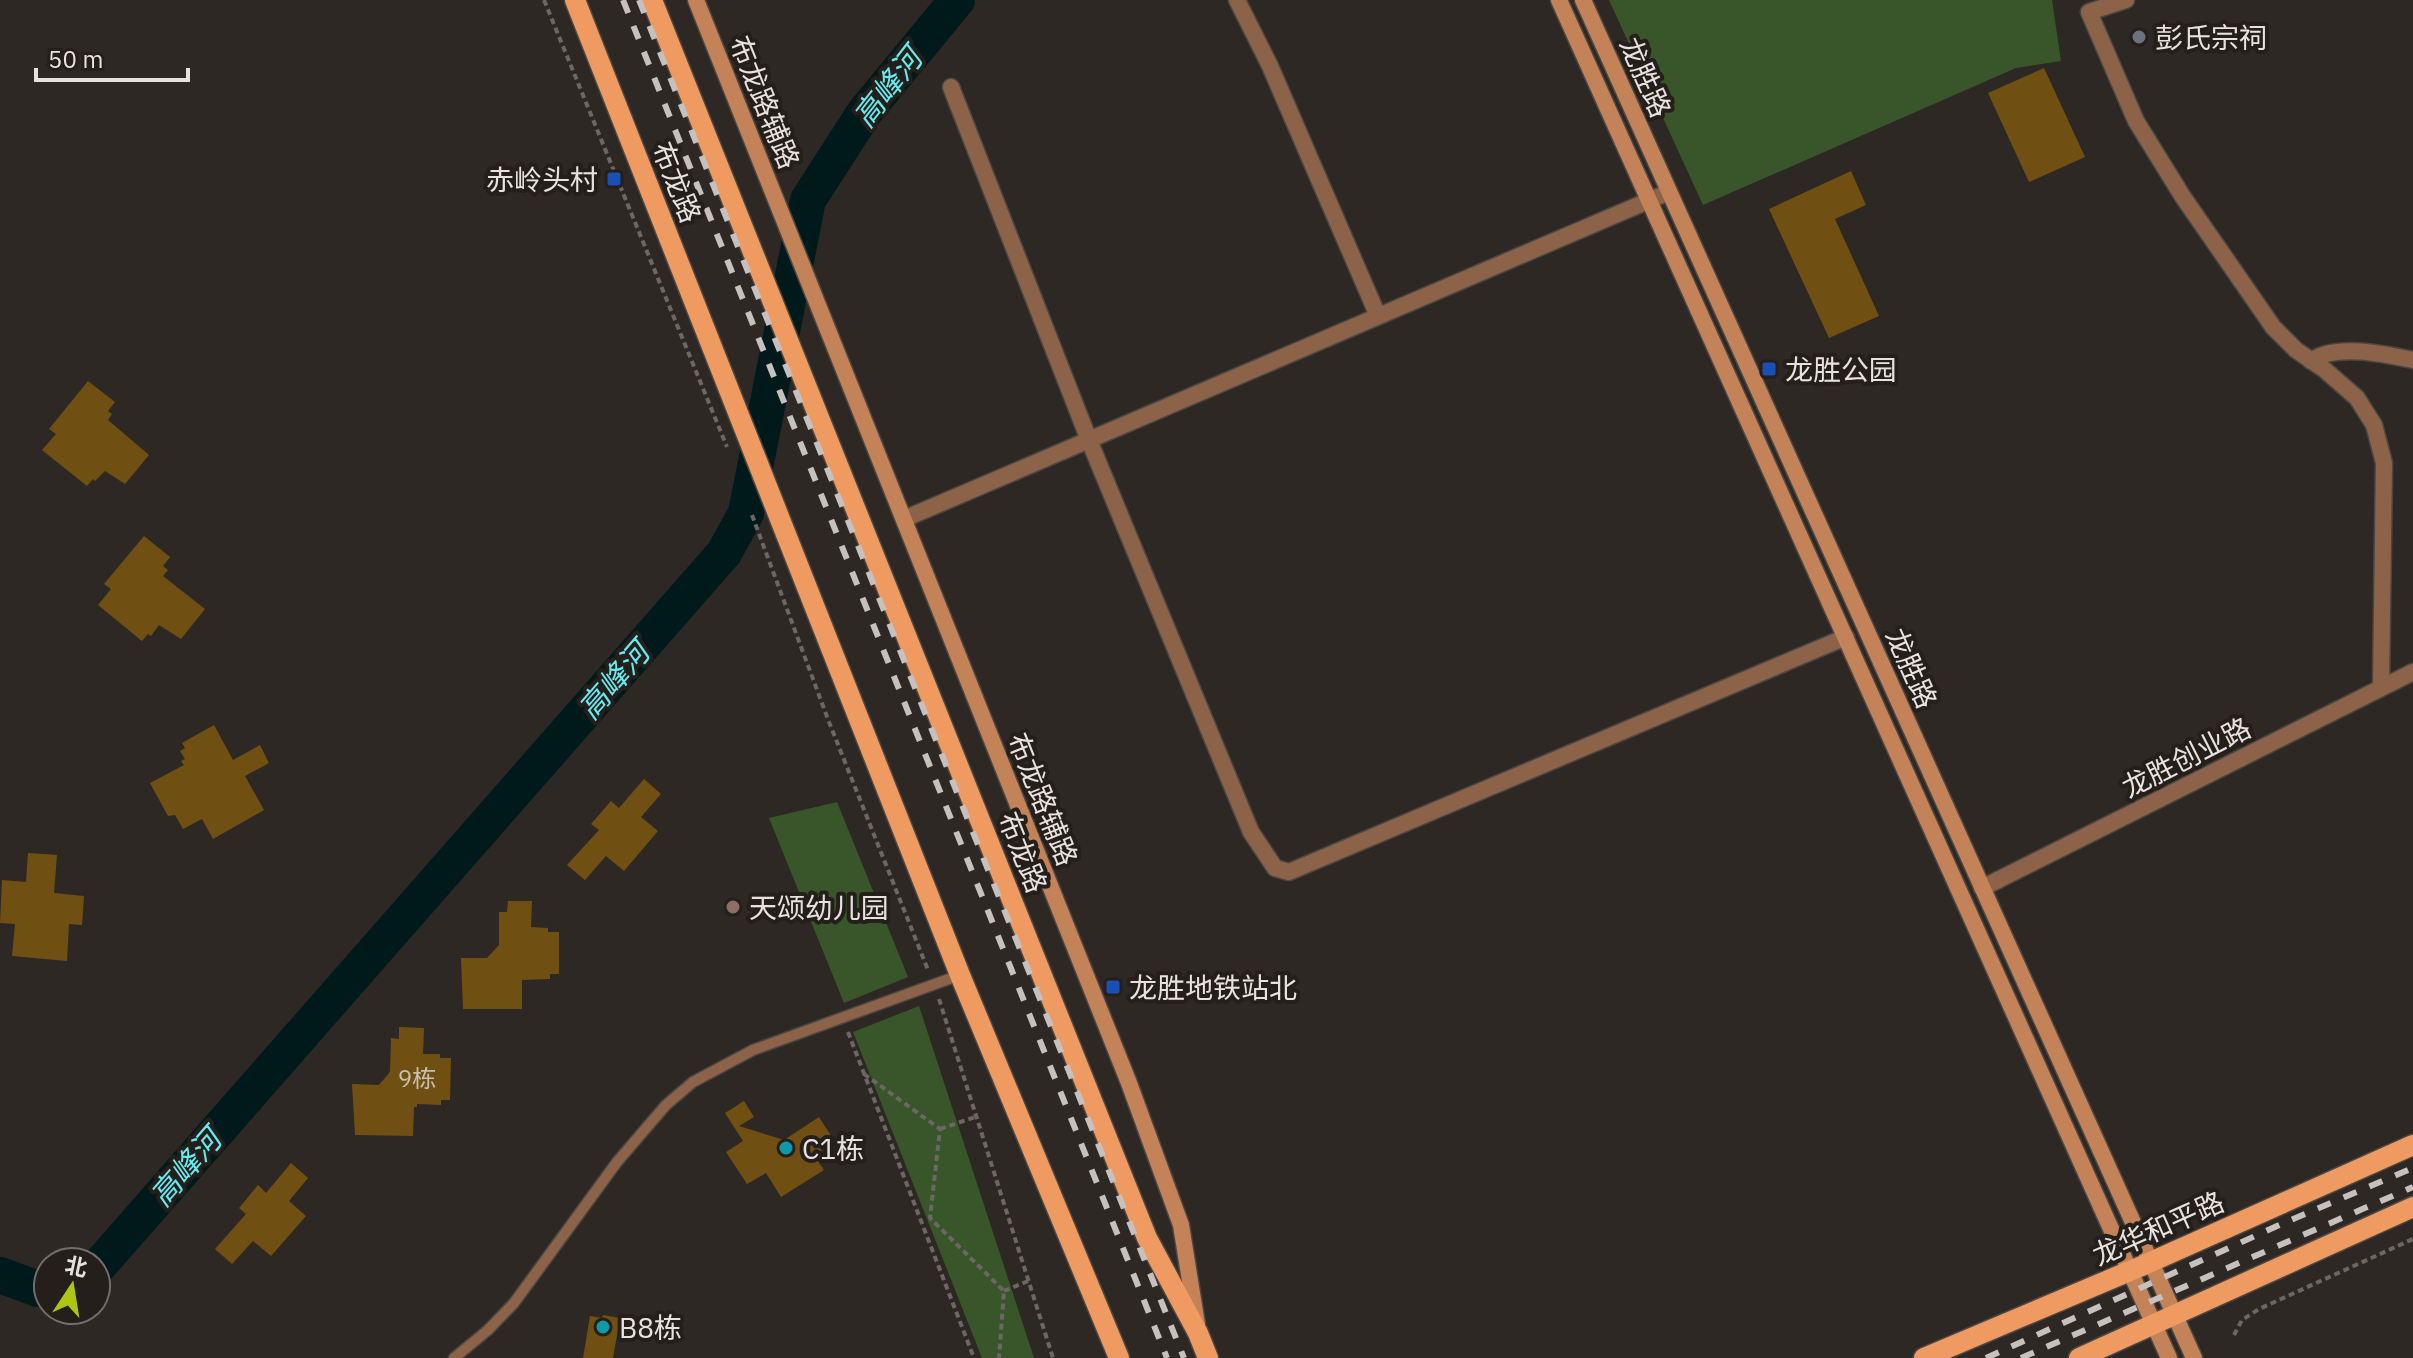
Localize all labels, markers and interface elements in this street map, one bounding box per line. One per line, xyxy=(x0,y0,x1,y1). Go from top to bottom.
place label: 彭氏宗祠 xyxy=(2155,19,2267,56)
marker: 彭氏宗祠 xyxy=(2130,28,2148,46)
street label: 布龙路辅路 xyxy=(722,30,808,174)
street label: 龙胜路 xyxy=(1612,31,1680,123)
scale bar xyxy=(36,32,188,82)
water label: 高峰河 xyxy=(844,36,933,134)
text: 50 m xyxy=(48,43,103,75)
street label: 布龙路 xyxy=(644,136,710,228)
place label: 赤岭头村 xyxy=(486,161,598,198)
marker: 赤岭头村 xyxy=(605,170,623,188)
place label: 龙胜公园 xyxy=(1785,351,1897,388)
marker: 龙胜公园 xyxy=(1760,360,1778,378)
street label: 龙胜路 xyxy=(1878,622,1946,714)
water label: 高峰河 xyxy=(569,629,661,727)
street label: 龙胜创业路 xyxy=(2115,709,2257,805)
street label: 布龙路辅路 xyxy=(1001,728,1085,870)
street label: 布龙路 xyxy=(992,807,1054,897)
place label: 天颂幼儿园 xyxy=(749,889,889,926)
marker: 天颂幼儿园 xyxy=(724,898,742,916)
place label: 龙胜地铁站北 xyxy=(1129,969,1297,1006)
marker: 龙胜地铁站北 xyxy=(1104,978,1122,996)
house number: 9栋 xyxy=(398,1062,436,1094)
water label: 高峰河 xyxy=(141,1116,233,1214)
place label: C1栋 xyxy=(802,1130,864,1167)
marker: C1栋 xyxy=(777,1139,795,1157)
street label: 龙华和平路 xyxy=(2087,1183,2229,1273)
north arrow xyxy=(32,1246,112,1326)
text: 北 xyxy=(62,1249,90,1282)
place label: B8栋 xyxy=(619,1309,682,1346)
marker: B8栋 xyxy=(594,1318,612,1336)

